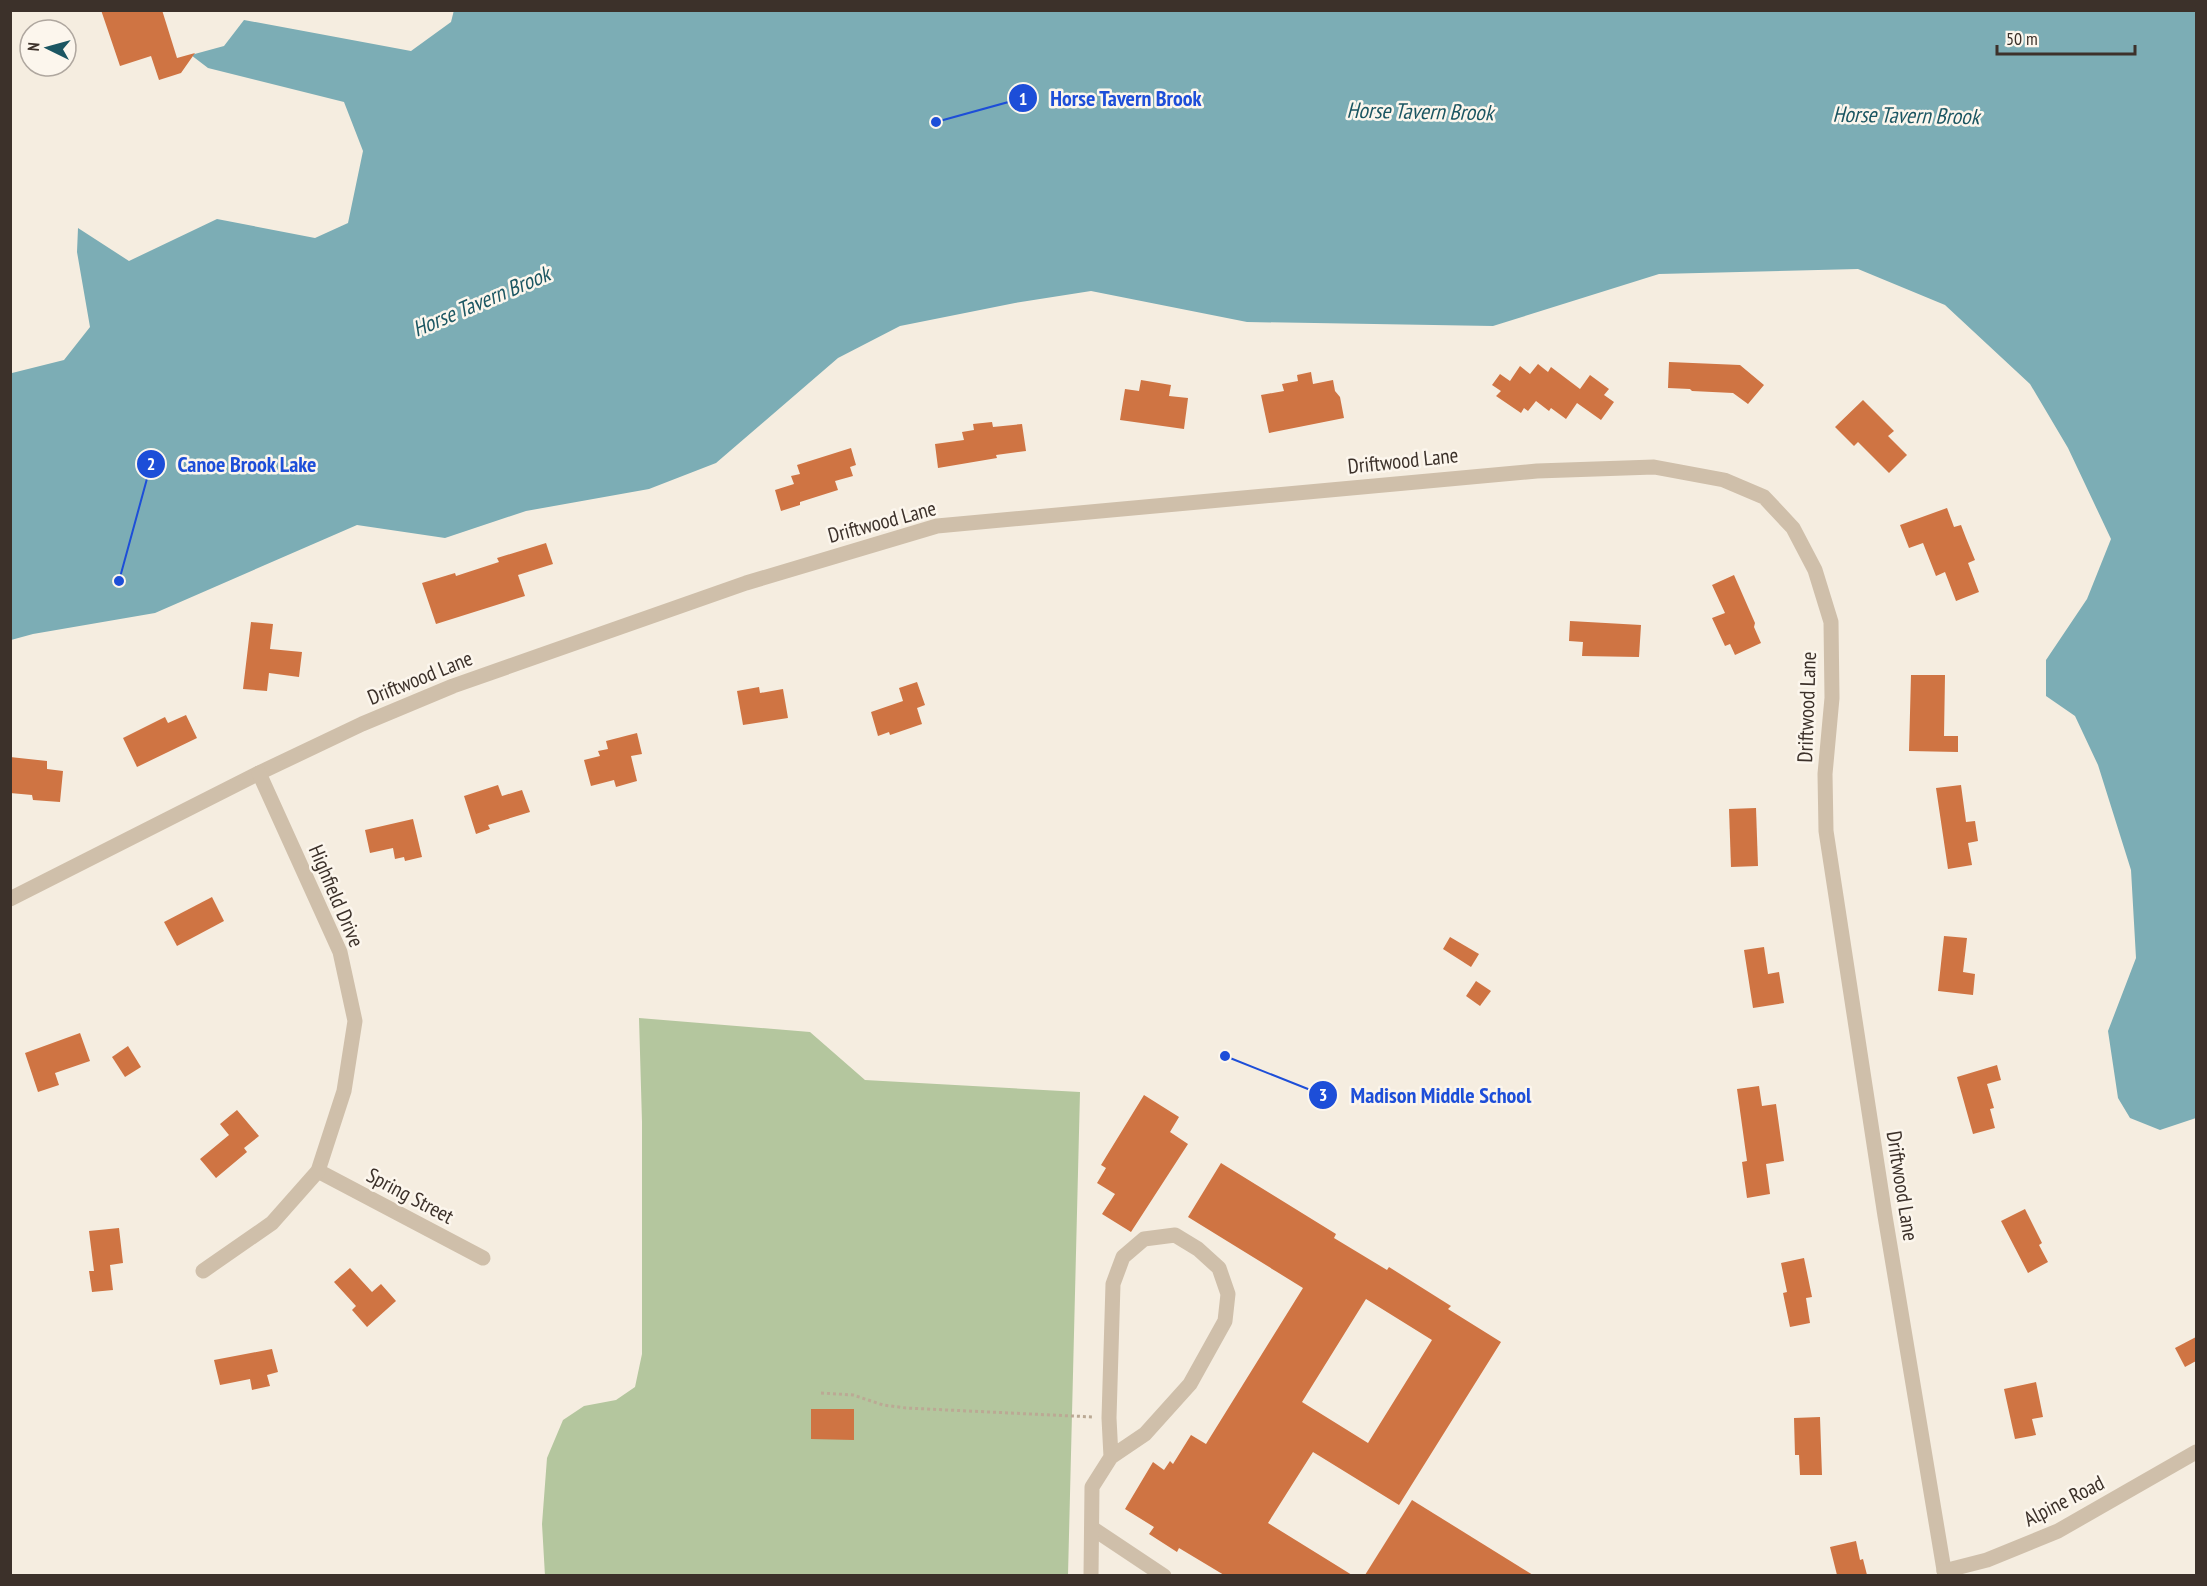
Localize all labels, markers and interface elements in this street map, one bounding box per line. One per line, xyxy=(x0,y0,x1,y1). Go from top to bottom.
north arrow xyxy=(18,18,78,78)
scale bar xyxy=(1997,18,2135,56)
text: 50 m xyxy=(2006,27,2038,50)
text: N xyxy=(23,42,43,52)
callout: Horse Tavern Brook xyxy=(1008,78,1214,118)
text: Horse Tavern Brook xyxy=(1050,84,1203,112)
text: 1 xyxy=(1019,87,1027,110)
water label: Horse Tavern Brook xyxy=(1346,96,1496,126)
water label: Horse Tavern Brook xyxy=(1832,100,1982,130)
water label: Horse Tavern Brook xyxy=(408,259,556,343)
street label: Driftwood Lane xyxy=(1346,441,1459,480)
callout: Canoe Brook Lake xyxy=(136,444,329,484)
text: Canoe Brook Lake xyxy=(177,450,317,478)
text: 2 xyxy=(147,452,155,475)
street label: Driftwood Lane xyxy=(825,494,939,549)
street label: Driftwood Lane xyxy=(363,644,476,711)
street label: Driftwood Lane xyxy=(1791,651,1822,763)
street label: Highfield Drive xyxy=(303,841,370,951)
callout: Madison Middle School xyxy=(1308,1075,1543,1115)
text: Madison Middle School xyxy=(1351,1081,1532,1109)
text: 3 xyxy=(1319,1083,1327,1106)
street label: Driftwood Lane xyxy=(1880,1129,1924,1243)
street label: Spring Street xyxy=(362,1161,459,1230)
street label: Alpine Road xyxy=(2019,1469,2109,1532)

